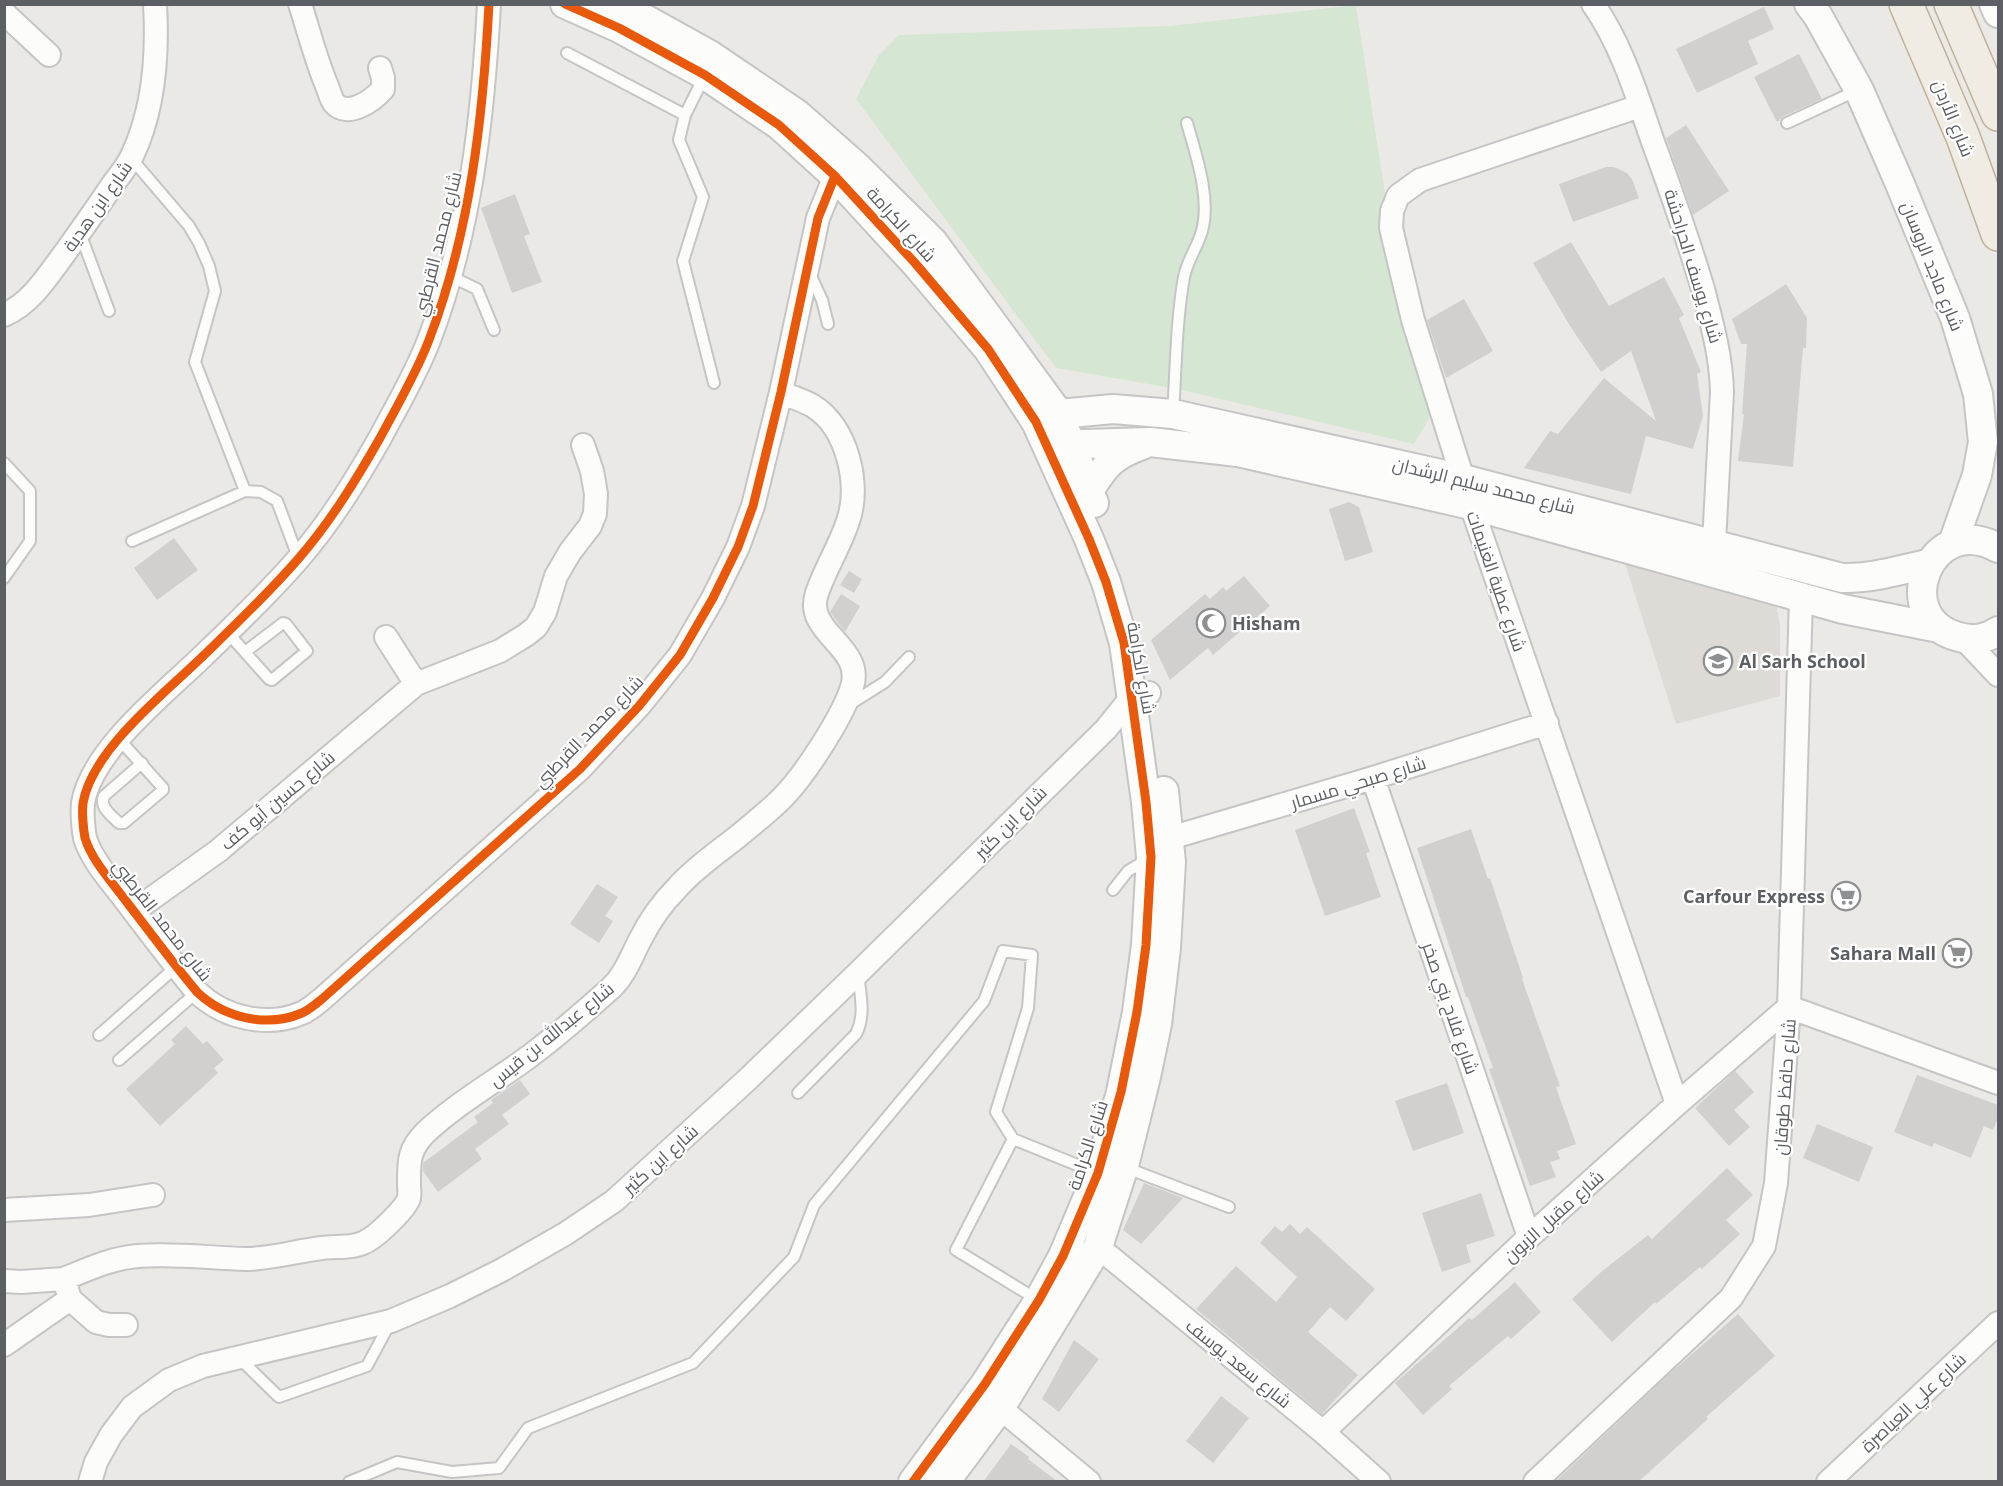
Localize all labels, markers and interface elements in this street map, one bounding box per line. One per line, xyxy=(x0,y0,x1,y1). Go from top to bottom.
street label: شارع الأردن xyxy=(1927,76,1980,161)
street label: شارع ابن هدية xyxy=(57,156,138,257)
street label: شارع محمد القرطبي xyxy=(407,169,470,320)
street label: شارع الكرامة xyxy=(861,181,942,267)
street label: شارع يوسف الحراحشة xyxy=(1658,186,1729,346)
street label: شارع ماجد الروسان xyxy=(1895,198,1970,335)
street label: شارع محمد سليم الرشدان xyxy=(1390,451,1578,520)
street label: شارع عطية الغنيمات xyxy=(1461,507,1532,655)
mosque icon: Hisham xyxy=(1195,607,1227,639)
place label: Hisham xyxy=(1232,611,1301,635)
street label: شارع الكرامة xyxy=(1121,620,1162,716)
school or university icon: Al Sarh School xyxy=(1702,645,1734,677)
place label: Al Sarh School xyxy=(1739,649,1866,673)
street label: شارع محمد القرطبي xyxy=(528,669,650,795)
street label: شارع حسين أبو كف xyxy=(215,745,340,856)
street label: شارع صبحي مسمار xyxy=(1286,750,1429,817)
street label: شارع ابن كثير xyxy=(968,780,1052,865)
street label: شارع محمد القرطبي xyxy=(105,854,218,988)
supermarket icon: Carfour Express xyxy=(1830,880,1862,912)
place label: Carfour Express xyxy=(1683,884,1825,908)
supermarket icon: Sahara Mall xyxy=(1941,937,1973,969)
street label: شارع فلاح بني صخر xyxy=(1414,938,1485,1078)
place label: Sahara Mall xyxy=(1830,941,1936,965)
street label: شارع عبدالله بن قيس xyxy=(483,976,619,1093)
street label: شارع حافظ طوقان xyxy=(1767,1018,1802,1156)
street label: شارع الكرامة xyxy=(1061,1097,1114,1193)
street label: شارع ابن كثير xyxy=(616,1119,704,1201)
street label: شارع مقبل الزبون xyxy=(1498,1164,1609,1268)
street label: شارع سعد يوسف xyxy=(1181,1313,1297,1414)
street label: شارع علي العياصرة xyxy=(1855,1347,1973,1459)

